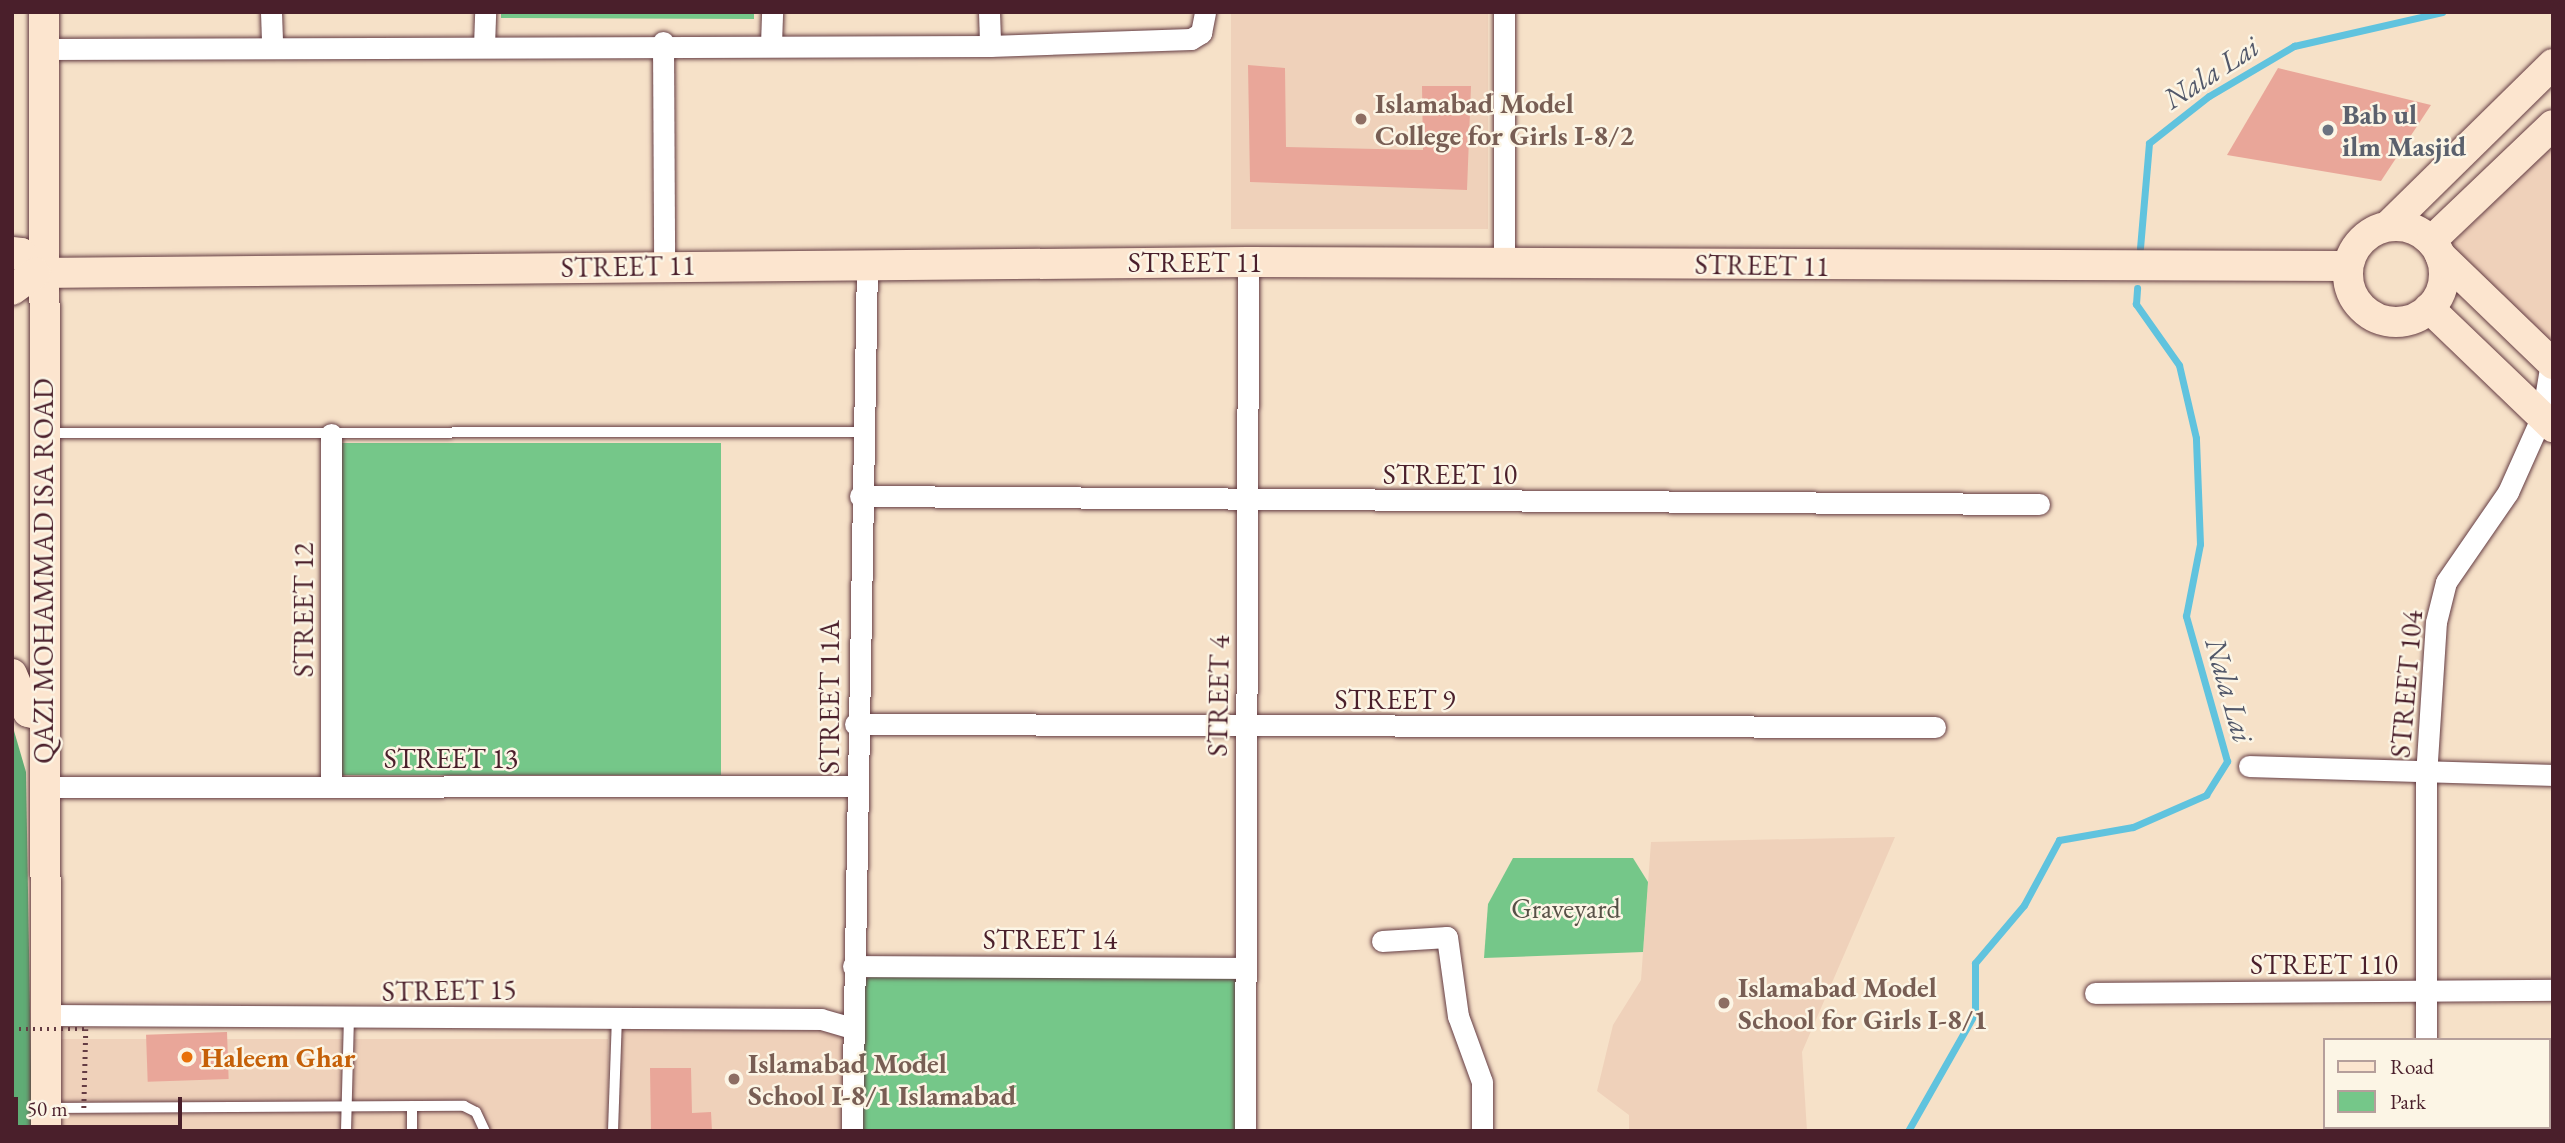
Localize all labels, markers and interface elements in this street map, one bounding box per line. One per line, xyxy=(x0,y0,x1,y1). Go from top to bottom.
water label: Nala Lai xyxy=(2156,29,2266,117)
place label: Islamabad Model College for Girls I-8/2 xyxy=(1375,86,1634,152)
place label: Bab ul ilm Masjid xyxy=(2342,97,2466,163)
marker: Islamabad Model College for Girls I-8/2 xyxy=(1353,111,1369,127)
marker: Bab ul ilm Masjid xyxy=(2320,122,2336,138)
street label: STREET 11 xyxy=(1128,245,1262,279)
street label: STREET 11 xyxy=(1694,247,1830,283)
street label: STREET 11 xyxy=(560,248,696,284)
street label: QAZI MOHAMMAD ISA ROAD xyxy=(26,378,60,764)
street label: STREET 10 xyxy=(1383,457,1517,491)
street label: STREET 12 xyxy=(286,543,320,677)
street label: STREET 104 xyxy=(2383,609,2429,759)
street label: STREET 11A xyxy=(812,620,846,774)
water label: Nala Lai xyxy=(2197,634,2261,746)
street label: STREET 4 xyxy=(1200,635,1236,757)
street label: STREET 9 xyxy=(1334,682,1456,716)
street label: STREET 13 xyxy=(384,741,518,775)
park label: Graveyard xyxy=(1511,891,1621,925)
street label: STREET 14 xyxy=(983,922,1117,956)
street label: STREET 110 xyxy=(2250,947,2398,981)
place label: Islamabad Model School for Girls I-8/1 xyxy=(1738,970,1988,1036)
street label: STREET 15 xyxy=(381,972,517,1008)
marker: Islamabad Model School for Girls I-8/1 xyxy=(1716,995,1732,1011)
legend xyxy=(2324,1038,2551,1129)
place label: Haleem Ghar xyxy=(201,1040,355,1074)
place label: Islamabad Model School I-8/1 Islamabad xyxy=(748,1046,1016,1112)
marker: Haleem Ghar xyxy=(179,1049,195,1065)
text: Road xyxy=(2390,1053,2434,1080)
marker: Islamabad Model School I-8/1 Islamabad xyxy=(726,1071,742,1087)
scale bar xyxy=(18,1084,186,1128)
text: Park xyxy=(2390,1088,2426,1115)
text: 50 m xyxy=(27,1095,68,1122)

